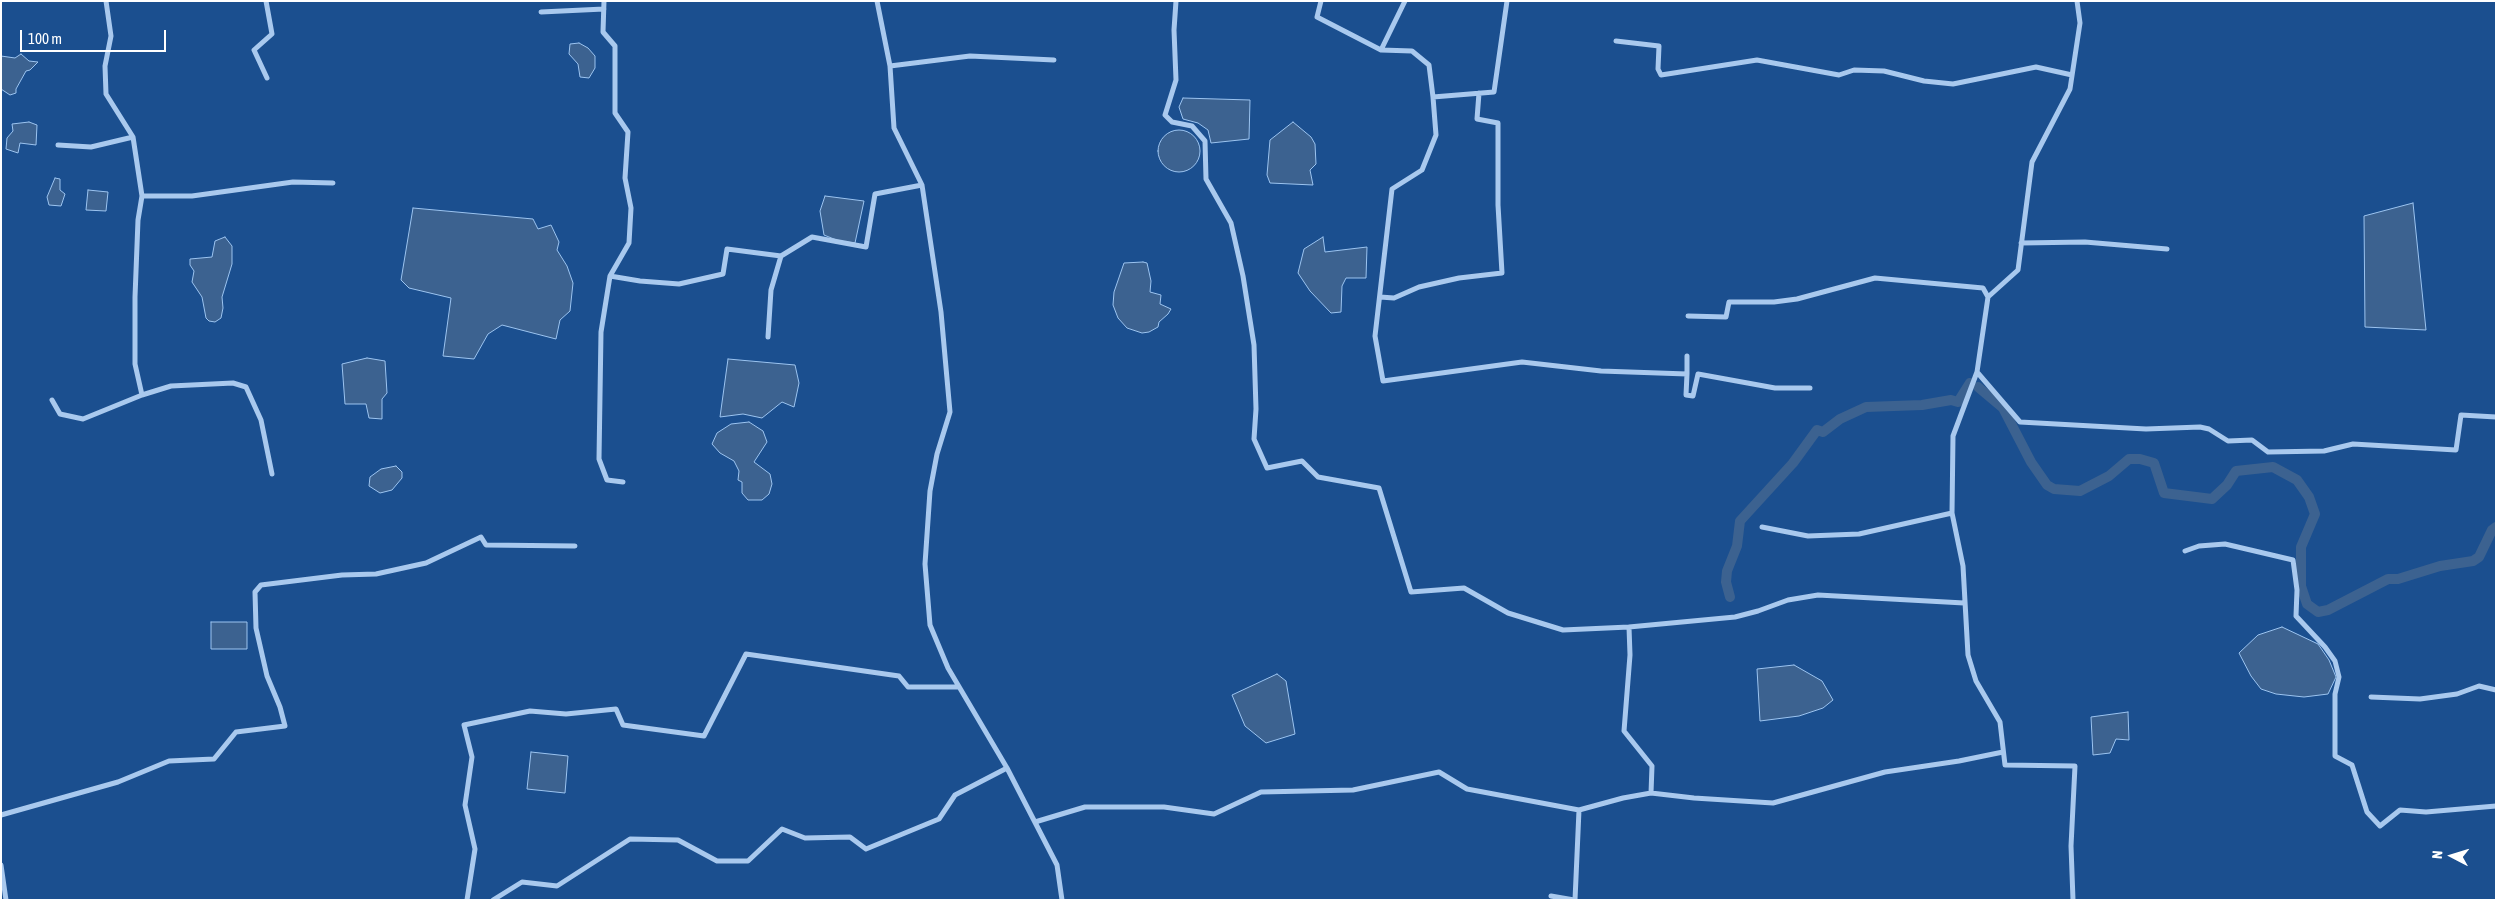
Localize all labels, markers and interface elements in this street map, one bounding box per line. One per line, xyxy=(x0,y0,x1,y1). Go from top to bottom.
scale bar xyxy=(22,20,169,52)
text: 100 m xyxy=(28,30,62,47)
north arrow xyxy=(2427,831,2477,881)
text: N xyxy=(2429,850,2445,860)

